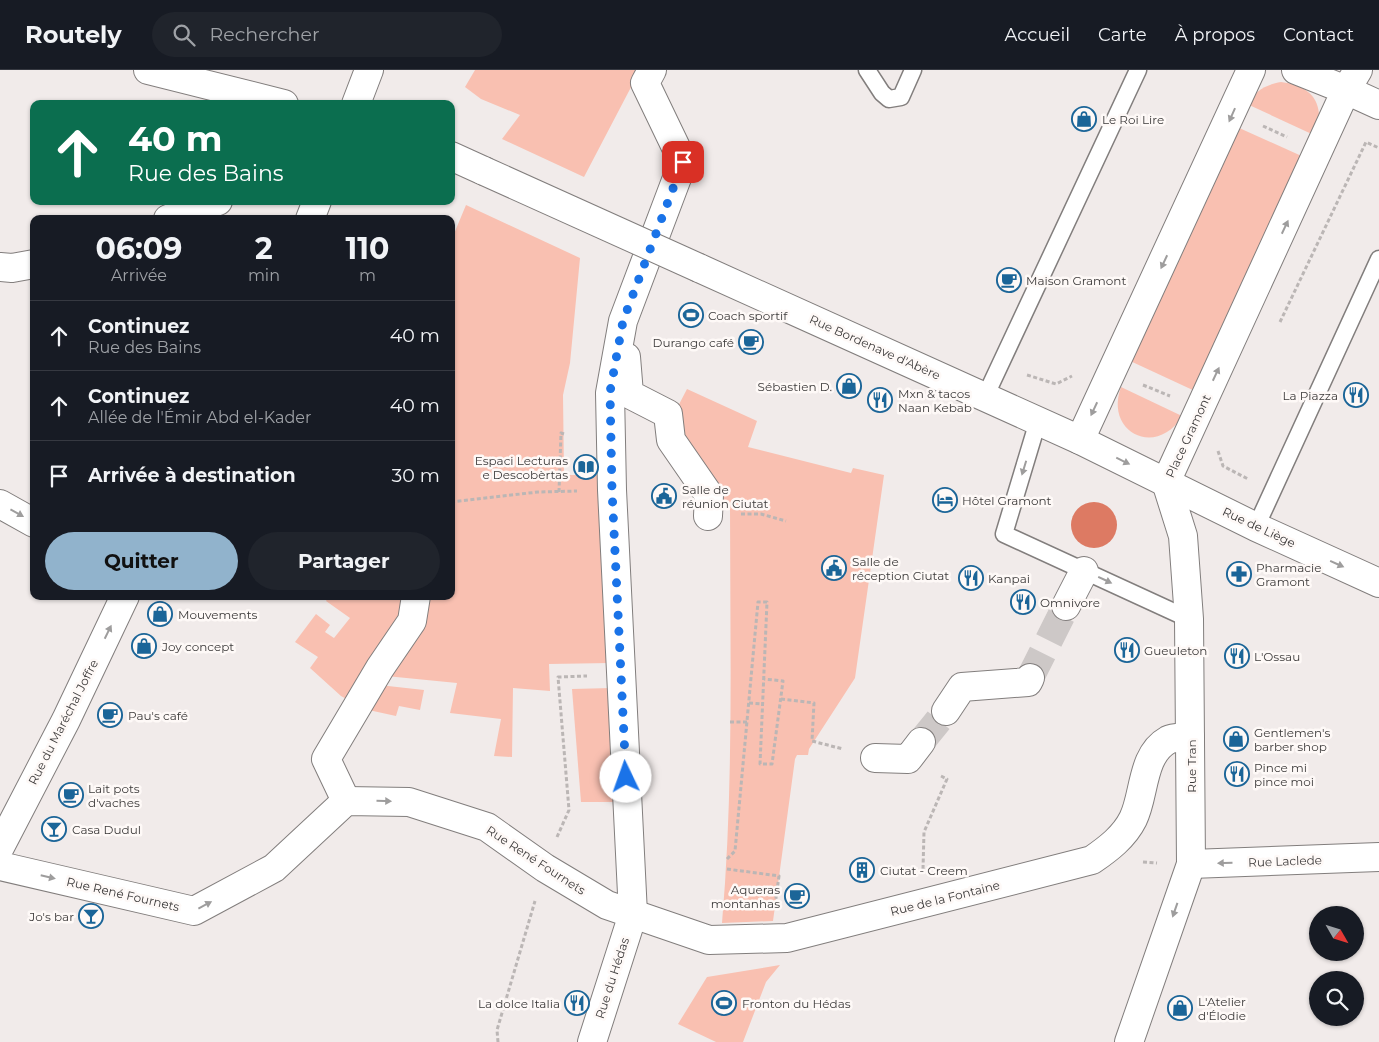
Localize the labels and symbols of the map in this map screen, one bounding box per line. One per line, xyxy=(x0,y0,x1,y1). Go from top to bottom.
shop icon: Le Roi Lire xyxy=(1071,106,1097,132)
one-way arrow xyxy=(1227,108,1235,122)
place label: Le Roi Lire xyxy=(1102,112,1164,127)
pin xyxy=(662,141,704,183)
one-way arrow xyxy=(1281,220,1289,234)
one-way arrow xyxy=(1159,255,1167,269)
cafe icon: Maison Gramont xyxy=(996,267,1022,293)
place label: Maison Gramont xyxy=(1026,273,1126,288)
sports icon: Coach sportif xyxy=(678,302,704,328)
place label: Coach sportif xyxy=(708,308,788,323)
street label: Rue Bordenave d'Abère xyxy=(807,311,943,383)
cafe icon: Durango café xyxy=(738,329,764,355)
place label: Durango café xyxy=(653,335,734,350)
one-way arrow xyxy=(1213,367,1221,381)
shop icon: Sébastien D. xyxy=(836,373,862,399)
place label: Sébastien D. xyxy=(758,379,832,394)
restaurant icon: La Piazza xyxy=(1343,382,1369,408)
place label: Mxn & tacos Naan Kebab xyxy=(898,386,972,415)
restaurant icon: Mxn & tacos Naan Kebab xyxy=(867,387,893,413)
place label: La Piazza xyxy=(1282,388,1338,403)
street label: Place Gramont xyxy=(1162,392,1214,480)
one-way arrow xyxy=(1090,402,1098,416)
place label: Espaci Lecturas e Descobèrtas xyxy=(475,453,568,482)
library icon: Espaci Lecturas e Descobèrtas xyxy=(573,454,599,480)
one-way arrow xyxy=(1116,457,1130,465)
one-way arrow xyxy=(1019,460,1027,475)
place label: Salle de réunion Ciutat xyxy=(682,482,769,511)
public building icon: Salle de réunion Ciutat xyxy=(651,483,677,509)
hotel icon: Hôtel Gramont xyxy=(932,487,958,513)
place label: Hôtel Gramont xyxy=(962,493,1052,508)
street label: Rue de Liège xyxy=(1220,504,1298,550)
one-way arrow xyxy=(10,509,24,517)
place label: Salle de réception Ciutat xyxy=(852,554,949,583)
public building icon: Salle de réception Ciutat xyxy=(821,555,847,581)
place label: Pharmacie Gramont xyxy=(1256,560,1321,589)
one-way arrow xyxy=(1330,560,1344,568)
pharmacy icon: Pharmacie Gramont xyxy=(1226,561,1252,587)
restaurant icon: Kanpai xyxy=(958,565,984,591)
place label: Kanpai xyxy=(988,571,1030,586)
one-way arrow xyxy=(1098,577,1112,585)
restaurant icon: Omnivore xyxy=(1010,589,1036,615)
place label: Omnivore xyxy=(1040,595,1100,610)
shop icon: Mouvements xyxy=(147,601,173,627)
place label: Mouvements xyxy=(178,607,258,622)
one-way arrow xyxy=(105,625,113,639)
shop icon: Joy concept xyxy=(131,633,157,659)
restaurant icon: Gueuleton xyxy=(1114,637,1140,663)
place label: Joy concept xyxy=(161,639,234,654)
place label: Gueuleton xyxy=(1144,643,1207,658)
restaurant icon: L'Ossau xyxy=(1224,643,1250,669)
place label: L'Ossau xyxy=(1254,649,1300,664)
street label: Rue du Maréchal Joffre xyxy=(25,657,101,787)
cafe icon: Pau's café xyxy=(97,702,123,728)
place label: Pau's café xyxy=(128,708,188,723)
place label: Gentlemen's barber shop xyxy=(1254,725,1331,754)
shop icon: Gentlemen's barber shop xyxy=(1223,726,1249,752)
street label: Rue Tran xyxy=(1184,739,1199,793)
position arrow xyxy=(599,750,651,802)
place label: Pince mi pince moi xyxy=(1254,760,1314,789)
restaurant icon: Pince mi pince moi xyxy=(1224,761,1250,787)
place label: Lait pots d'vaches xyxy=(88,781,140,810)
cafe icon: Lait pots d'vaches xyxy=(58,782,84,808)
one-way arrow xyxy=(376,797,392,805)
bar icon: Casa Dudul xyxy=(41,816,67,842)
place label: Casa Dudul xyxy=(72,822,141,837)
street label: Rue René Fournets xyxy=(484,822,589,898)
street label: Rue Laclede xyxy=(1248,852,1322,870)
building icon: Ciutat - Creem xyxy=(849,857,875,883)
one-way arrow xyxy=(1217,859,1233,867)
place label: Ciutat - Creem xyxy=(880,863,968,878)
one-way arrow xyxy=(40,873,55,881)
street label: Rue René Fournets xyxy=(65,874,181,914)
street label: Rue de la Fontaine xyxy=(889,877,1001,919)
place label: Aqueras montanhas xyxy=(711,882,780,911)
cafe icon: Aqueras montanhas xyxy=(784,883,810,909)
one-way arrow xyxy=(197,901,212,909)
bar icon: Jo's bar xyxy=(78,903,104,929)
one-way arrow xyxy=(1171,903,1179,918)
north arrow xyxy=(1309,906,1364,961)
place label: Jo's bar xyxy=(28,909,74,924)
street label: Rue du Hédas xyxy=(592,935,632,1021)
restaurant icon: La dolce Italia xyxy=(564,990,590,1016)
sports icon: Fronton du Hédas xyxy=(711,990,737,1016)
place label: L'Atelier d'Élodie xyxy=(1198,994,1246,1023)
shop icon: L'Atelier d'Élodie xyxy=(1167,995,1193,1021)
place label: La dolce Italia xyxy=(478,996,560,1011)
place label: Fronton du Hédas xyxy=(742,996,851,1011)

